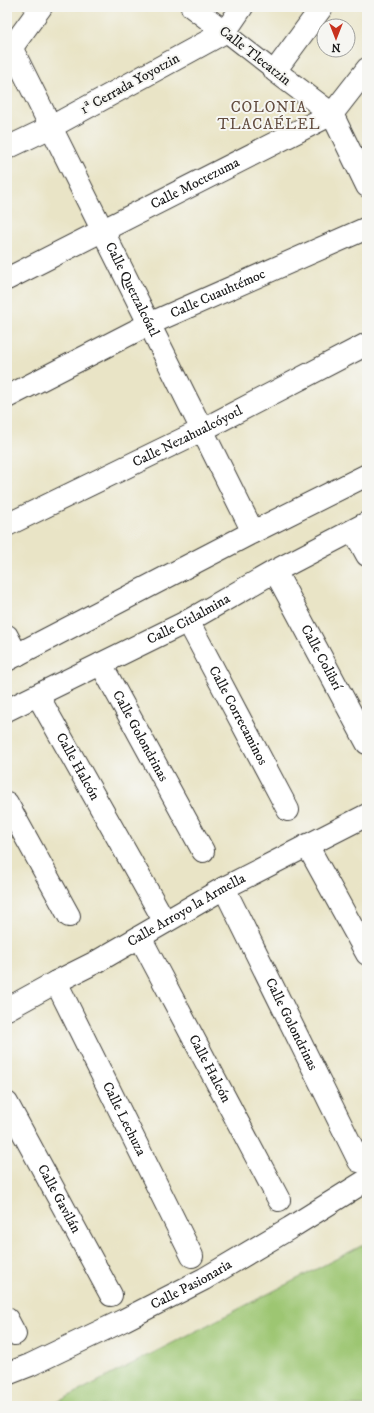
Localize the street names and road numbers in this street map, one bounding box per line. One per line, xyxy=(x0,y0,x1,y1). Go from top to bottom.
street label: Calle Tlecatzin xyxy=(215,22,295,90)
street label: 1ª Cerrada Yoyotzin xyxy=(77,49,183,119)
street label: Calle Moctezuma xyxy=(148,153,243,214)
street label: Calle Quetzalcóatl xyxy=(101,239,164,341)
street label: Calle Cuauhtémoc xyxy=(168,265,268,322)
street label: Calle Nezahualcóyotl xyxy=(130,401,246,471)
street label: Calle Citlalmina xyxy=(144,590,233,649)
street label: Calle Colibrí xyxy=(296,622,347,694)
street label: Calle Correcaminos xyxy=(204,663,272,769)
street label: Calle Golondrinas xyxy=(108,687,173,785)
street label: Calle Halcón xyxy=(52,730,104,804)
street label: Calle Arroyo la Armella xyxy=(124,870,249,951)
street label: Calle Golondrinas xyxy=(261,975,322,1074)
street label: Calle Halcón xyxy=(184,1032,235,1106)
street label: Calle Lechuza xyxy=(98,1079,150,1159)
street label: Calle Gavilán xyxy=(33,1161,85,1237)
street label: Calle Pasionaria xyxy=(148,1255,235,1314)

